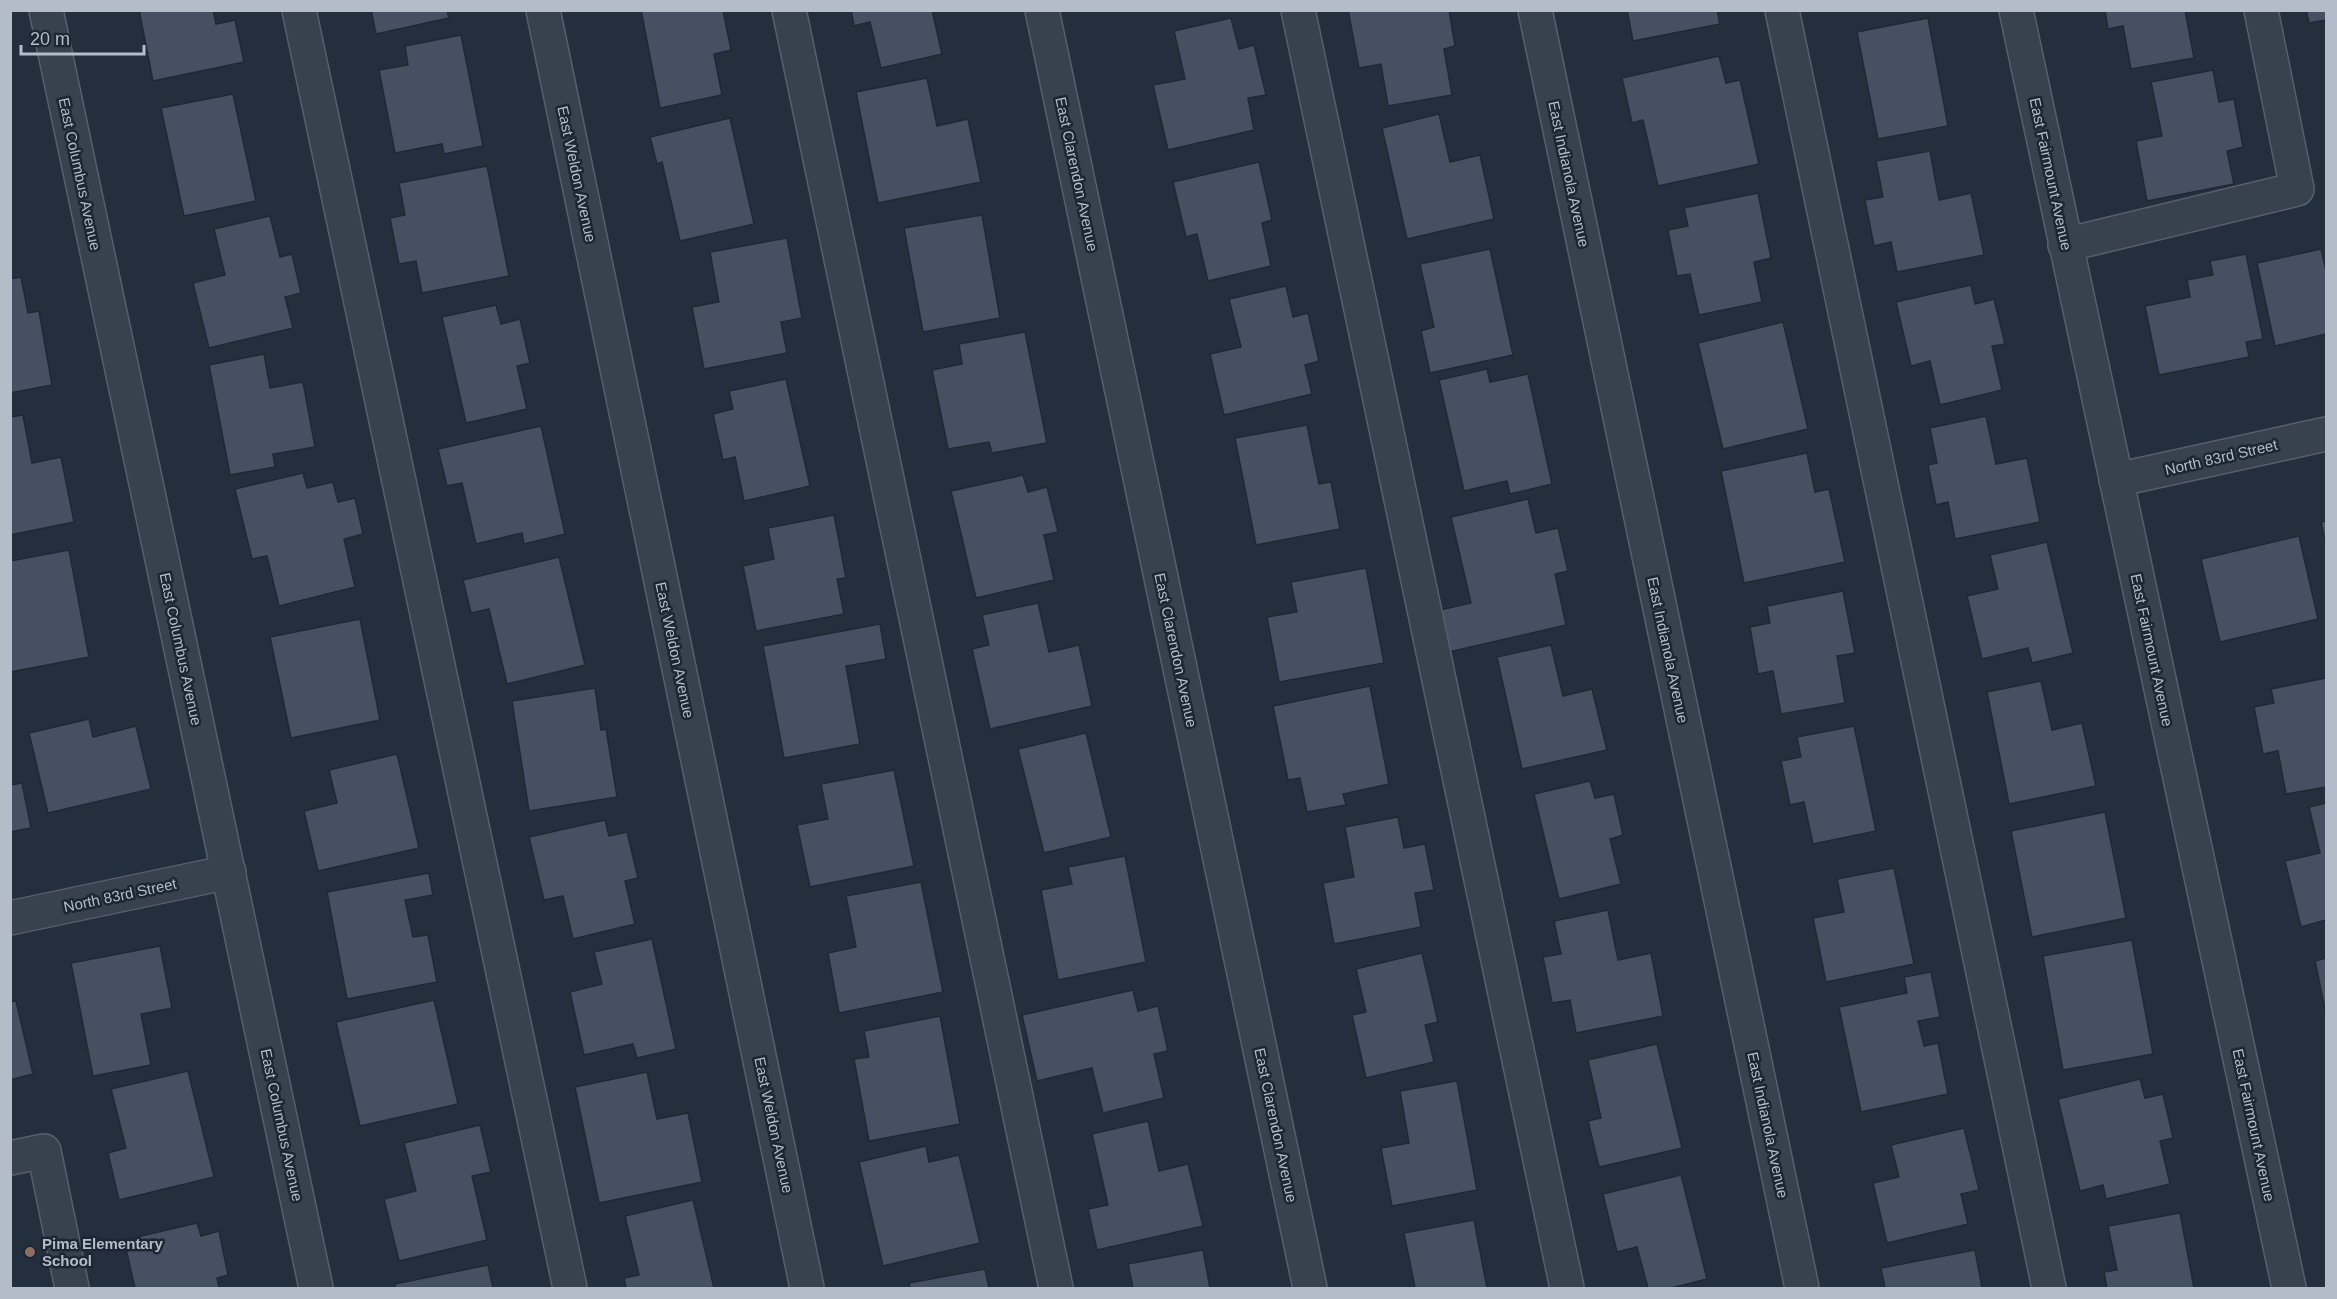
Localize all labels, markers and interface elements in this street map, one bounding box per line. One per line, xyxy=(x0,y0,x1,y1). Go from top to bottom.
scale bar xyxy=(21,18,144,56)
text: 20 m xyxy=(30,29,70,49)
street label: East Clarendon Avenue xyxy=(1052,95,1102,253)
street label: East Columbus Avenue xyxy=(56,96,104,252)
street label: East Fairmount Avenue xyxy=(2027,96,2075,252)
street label: East Indianola Avenue xyxy=(1545,99,1593,249)
street label: East Weldon Avenue xyxy=(554,104,600,244)
street label: North 83rd Street xyxy=(2163,436,2280,478)
street label: East Columbus Avenue xyxy=(157,571,205,727)
street label: East Clarendon Avenue xyxy=(1151,571,1201,729)
street label: East Fairmount Avenue xyxy=(2128,572,2176,728)
street label: East Indianola Avenue xyxy=(1644,575,1692,725)
street label: East Weldon Avenue xyxy=(652,580,698,720)
street label: North 83rd Street xyxy=(62,875,179,915)
street label: East Clarendon Avenue xyxy=(1251,1046,1301,1204)
street label: East Columbus Avenue xyxy=(258,1047,306,1203)
street label: East Fairmount Avenue xyxy=(2230,1047,2278,1203)
street label: East Indianola Avenue xyxy=(1744,1050,1792,1200)
street label: East Weldon Avenue xyxy=(751,1055,797,1195)
place label: Pima Elementary School xyxy=(42,1235,164,1269)
marker: Pima Elementary School xyxy=(23,1245,37,1259)

